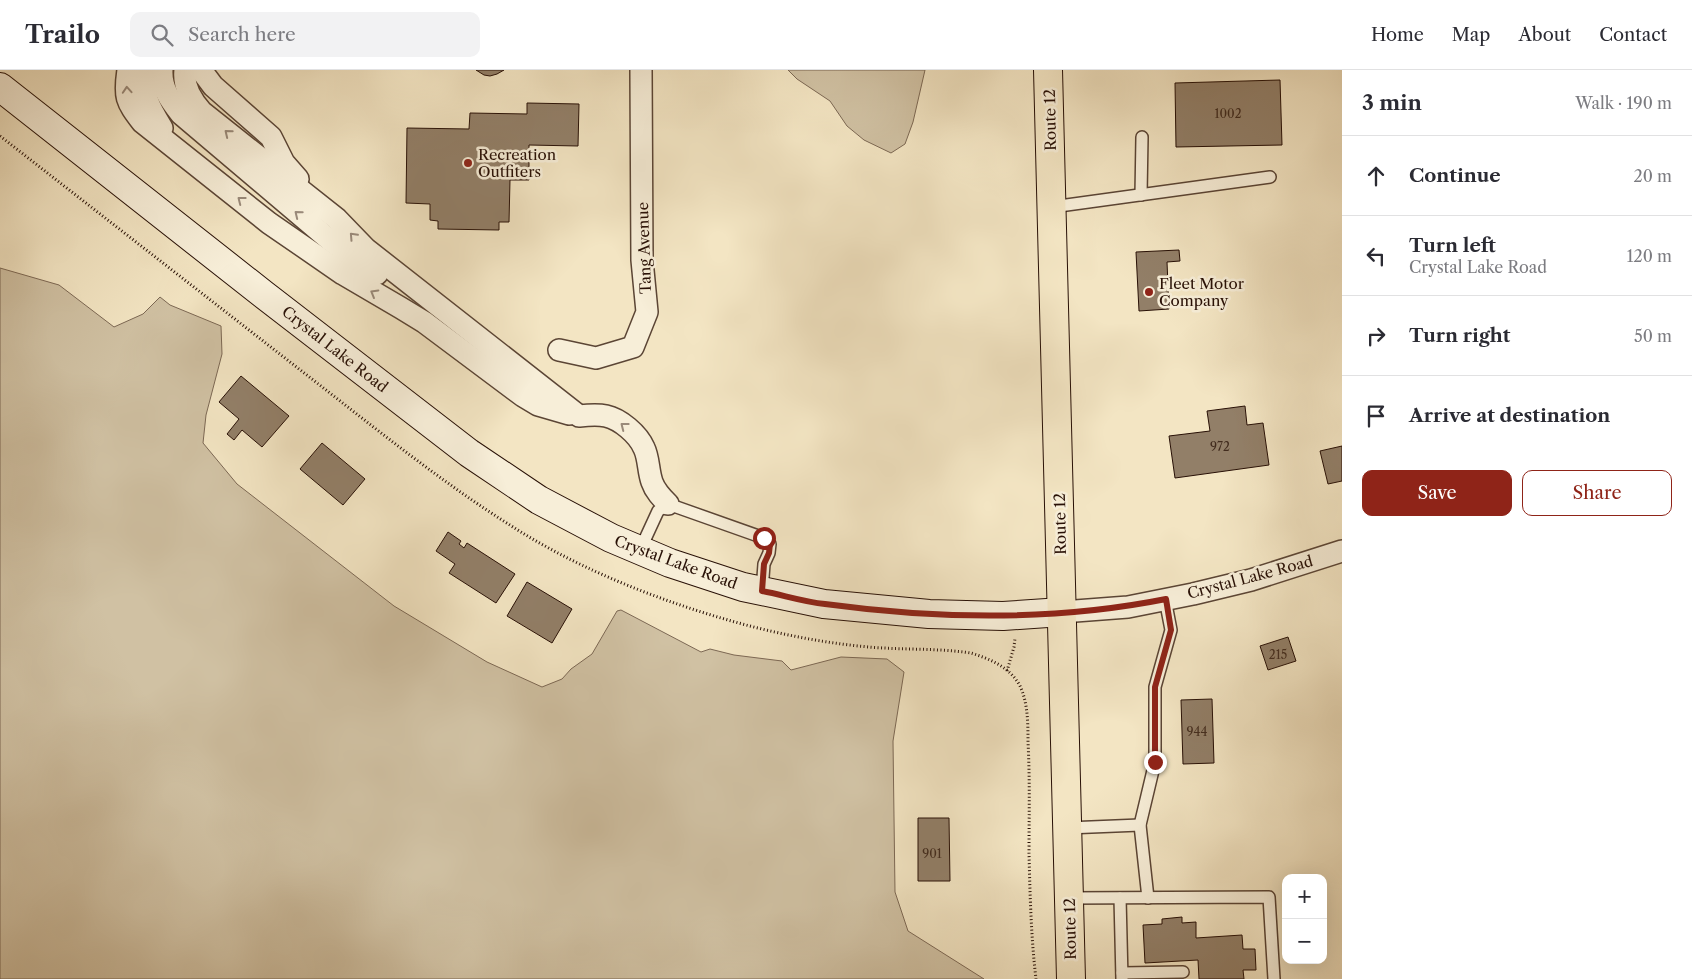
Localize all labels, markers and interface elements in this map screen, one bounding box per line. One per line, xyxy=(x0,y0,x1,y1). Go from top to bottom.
search box xyxy=(130,12,480,57)
text: Trailo xyxy=(25,20,100,49)
icon: search xyxy=(148,21,176,49)
text: Search here xyxy=(188,23,296,46)
text: Home xyxy=(1371,24,1424,46)
text: Map xyxy=(1452,24,1490,46)
text: About xyxy=(1518,24,1571,46)
text: Contact xyxy=(1599,24,1667,46)
one-way arrow xyxy=(121,86,132,94)
street label: Route 12 xyxy=(1040,89,1060,151)
text: 3 min xyxy=(1362,90,1422,115)
text: Walk · 190 m xyxy=(1575,93,1672,113)
house number: 1002 xyxy=(1214,106,1242,121)
one-way arrow xyxy=(224,130,233,139)
place label: Recreation Outfiters xyxy=(478,145,557,181)
marker: Recreation Outfiters xyxy=(462,157,474,169)
icon: ahead xyxy=(1362,162,1390,190)
text: Continue xyxy=(1409,164,1501,187)
text: 20 m xyxy=(1633,166,1672,186)
one-way arrow xyxy=(238,198,247,206)
street label: Tang Avenue xyxy=(633,202,655,294)
one-way arrow xyxy=(295,211,304,220)
one-way arrow xyxy=(350,232,359,241)
text: Turn left xyxy=(1409,234,1496,257)
icon: left xyxy=(1362,242,1390,270)
text: 120 m xyxy=(1627,246,1672,266)
text: Crystal Lake Road xyxy=(1409,257,1547,277)
place label: Fleet Motor Company xyxy=(1159,274,1245,310)
marker: Fleet Motor Company xyxy=(1143,286,1155,298)
one-way arrow xyxy=(371,289,380,299)
street label: Crystal Lake Road xyxy=(278,302,392,396)
icon: right xyxy=(1362,322,1390,350)
text: Turn right xyxy=(1409,324,1510,347)
text: 50 m xyxy=(1634,326,1672,346)
icon: arrive xyxy=(1362,402,1390,430)
text: Arrive at destination xyxy=(1409,404,1610,427)
one-way arrow xyxy=(621,424,630,432)
house number: 972 xyxy=(1210,439,1230,454)
button: Save xyxy=(1362,470,1512,516)
button: Share xyxy=(1522,470,1672,516)
street label: Route 12 xyxy=(1050,493,1070,555)
route start xyxy=(753,527,776,550)
street label: Crystal Lake Road xyxy=(612,531,740,593)
street label: Crystal Lake Road xyxy=(1185,551,1315,603)
house number: 215 xyxy=(1269,647,1287,662)
house number: 944 xyxy=(1187,724,1208,739)
route end xyxy=(1144,751,1167,774)
house number: 901 xyxy=(922,846,942,861)
map controls xyxy=(1282,874,1327,964)
button: + xyxy=(1282,874,1327,919)
street label: Route 12 xyxy=(1060,898,1080,960)
button: − xyxy=(1282,919,1327,964)

